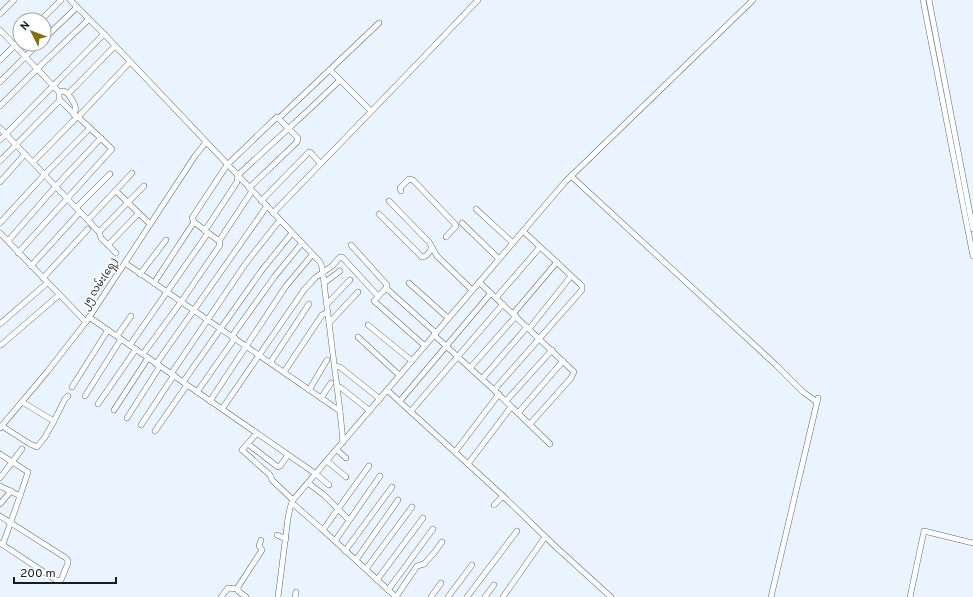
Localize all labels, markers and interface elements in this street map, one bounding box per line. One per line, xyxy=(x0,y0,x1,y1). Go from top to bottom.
north arrow xyxy=(12,12,52,52)
text: N xyxy=(17,18,33,34)
street label: ၂၅ လမ်း(ရှေ့) xyxy=(77,255,122,313)
scale bar xyxy=(14,559,116,585)
text: 200 m xyxy=(20,566,56,582)

